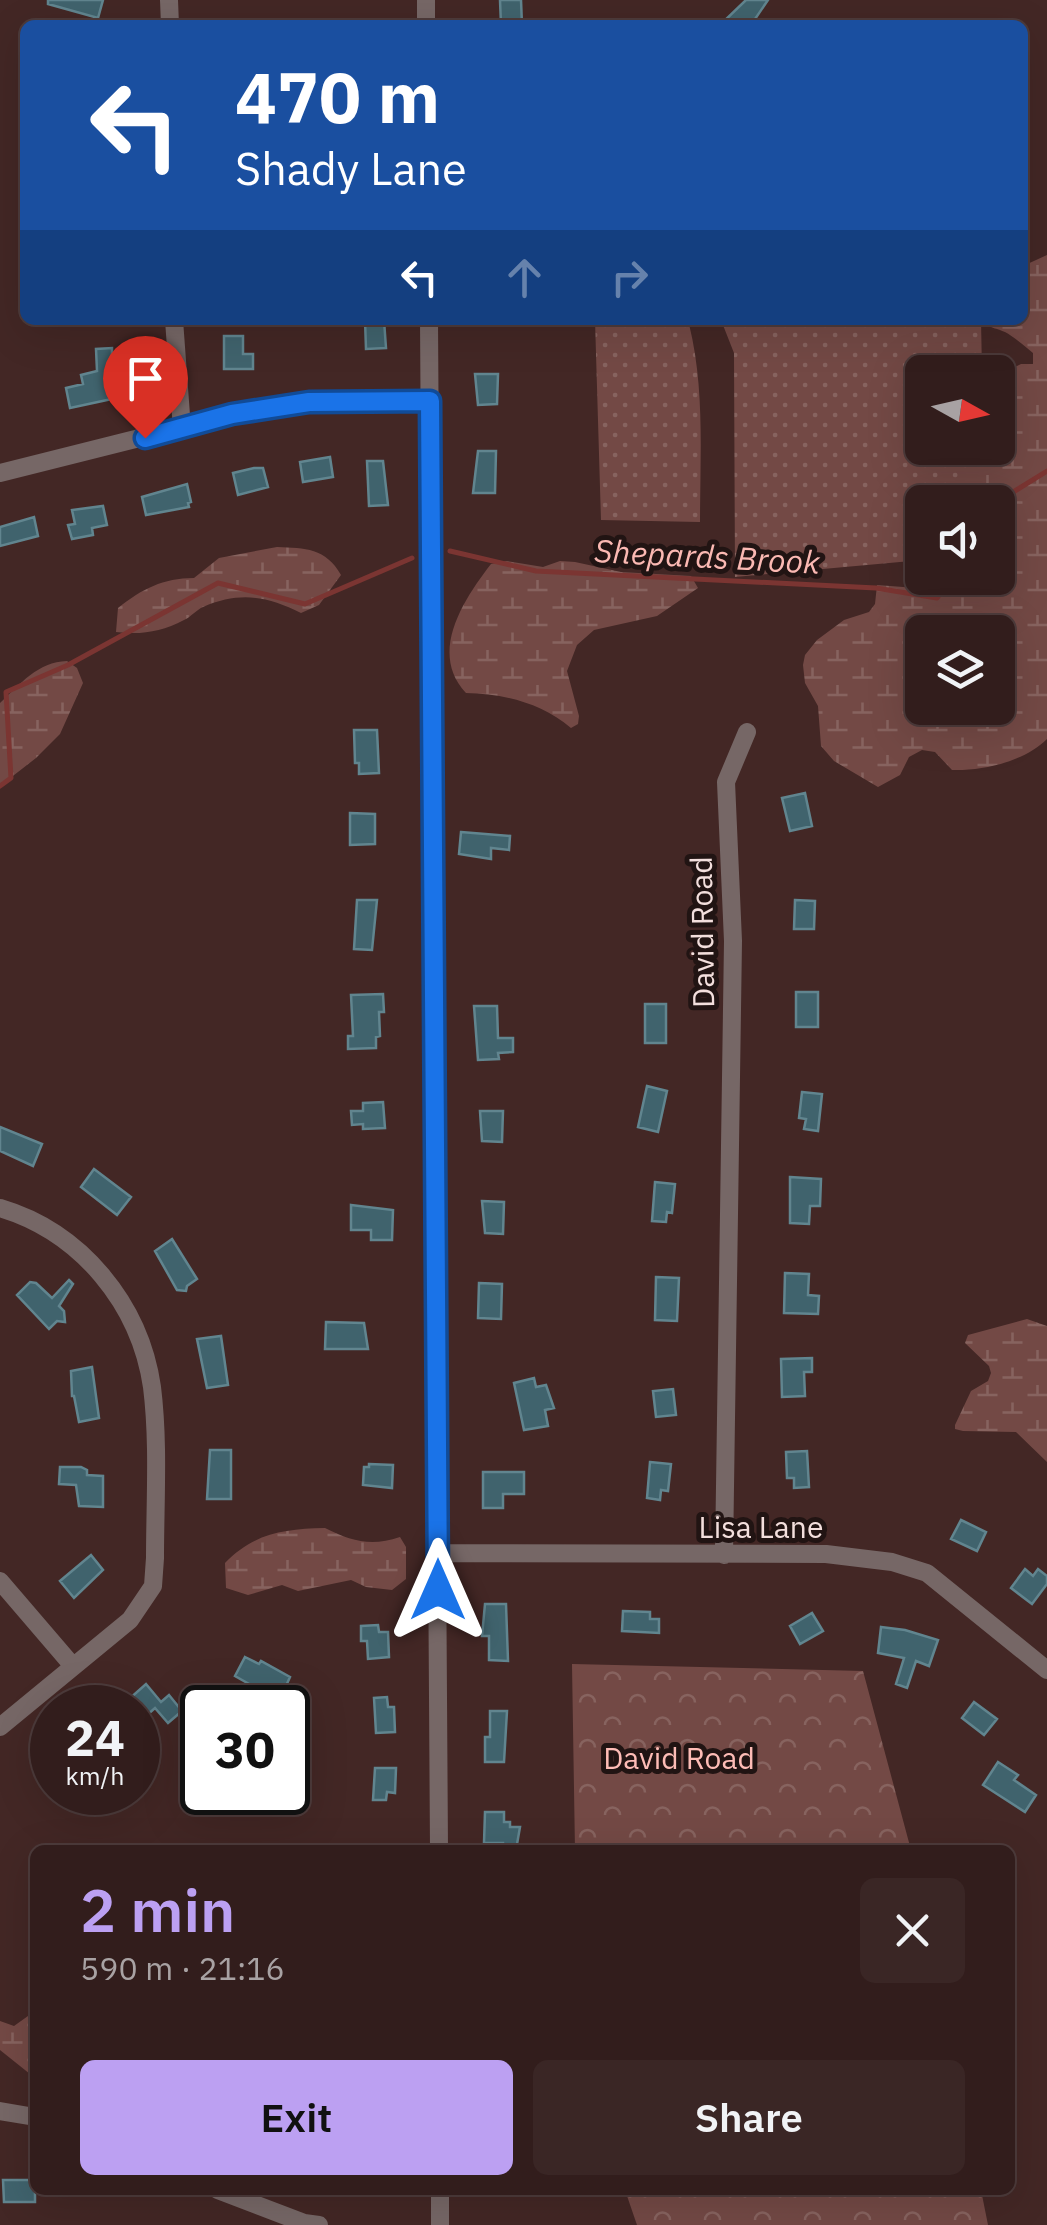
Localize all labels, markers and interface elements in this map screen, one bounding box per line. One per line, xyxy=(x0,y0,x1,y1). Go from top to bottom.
text: 470 m xyxy=(235,51,440,142)
icon: left xyxy=(70,60,200,190)
text: Shady Lane xyxy=(235,139,467,197)
icon: left xyxy=(392,250,447,305)
icon: ahead xyxy=(497,250,552,305)
icon: right xyxy=(602,250,657,305)
pin xyxy=(103,336,188,439)
icon: arrive xyxy=(118,351,173,406)
north arrow xyxy=(905,355,1015,465)
map controls xyxy=(905,355,1015,725)
button: sound xyxy=(905,485,1015,595)
water label: Shepards Brook xyxy=(593,529,822,583)
button: layers xyxy=(905,615,1015,725)
street label: David Road xyxy=(681,856,722,1008)
street label: Lisa Lane xyxy=(699,1507,823,1546)
position arrow xyxy=(386,1538,490,1642)
speed limit sign: 30 xyxy=(180,1685,310,1815)
text: 24 xyxy=(65,1705,125,1770)
park label: David Road xyxy=(603,1738,755,1777)
text: km/h xyxy=(66,1759,124,1792)
text: 2 min xyxy=(80,1870,235,1949)
button: close xyxy=(860,1878,965,1983)
text: 590 m · 21:16 xyxy=(80,1947,285,1989)
button: Exit xyxy=(80,2060,513,2175)
button: Share xyxy=(533,2060,965,2175)

